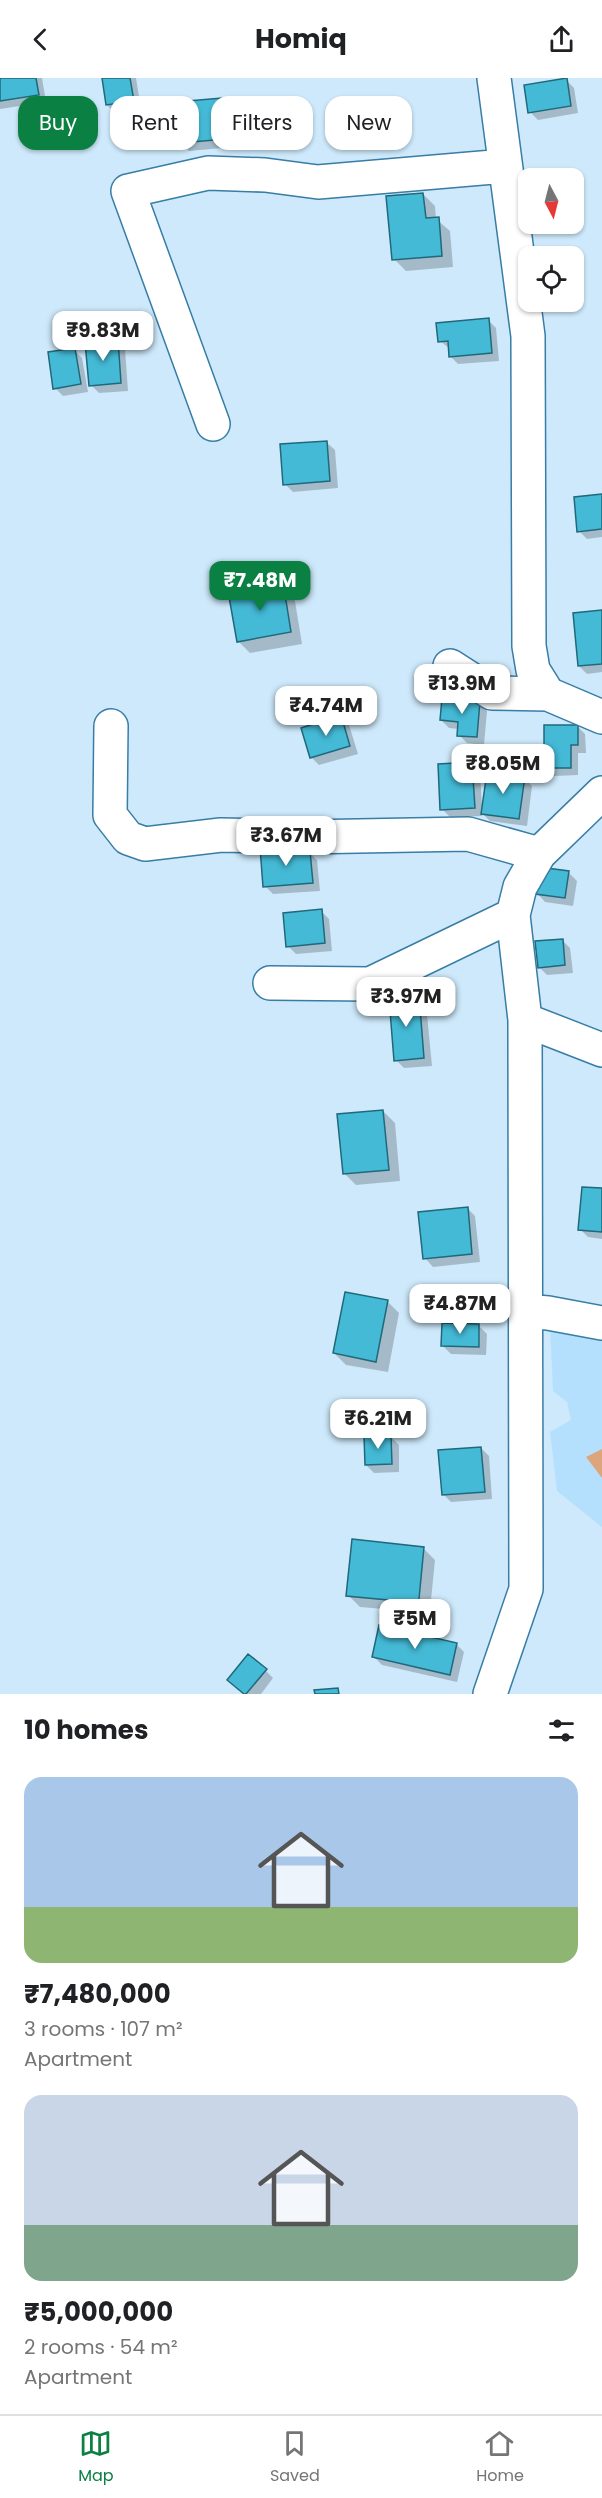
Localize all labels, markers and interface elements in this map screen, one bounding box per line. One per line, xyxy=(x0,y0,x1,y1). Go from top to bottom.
text: Homiq xyxy=(255,20,347,57)
icon: back xyxy=(24,23,57,56)
icon: share xyxy=(545,23,578,56)
chip: Buy xyxy=(18,96,98,150)
chip: Rent xyxy=(110,96,199,150)
chip: Filters xyxy=(211,96,313,150)
chip: New xyxy=(325,96,412,150)
north arrow xyxy=(518,168,584,234)
map controls xyxy=(518,168,584,312)
button: locate xyxy=(518,246,584,312)
pin: ₹9.83M xyxy=(54,311,152,362)
text: ₹9.83M xyxy=(66,316,140,344)
pin: ₹7.48M xyxy=(211,561,309,612)
text: ₹7.48M xyxy=(223,566,297,594)
pin: ₹13.9M xyxy=(413,664,511,715)
text: ₹13.9M xyxy=(428,669,496,697)
pin: ₹4.74M xyxy=(277,686,375,737)
text: ₹4.74M xyxy=(289,691,363,719)
pin: ₹8.05M xyxy=(454,744,552,795)
text: ₹8.05M xyxy=(466,749,540,777)
pin: ₹3.67M xyxy=(237,816,335,867)
text: ₹3.67M xyxy=(250,821,322,849)
pin: ₹3.97M xyxy=(357,977,455,1028)
text: ₹3.97M xyxy=(370,982,442,1010)
pin: ₹4.87M xyxy=(411,1284,509,1335)
text: ₹4.87M xyxy=(423,1289,497,1317)
pin: ₹6.21M xyxy=(329,1399,427,1450)
text: ₹6.21M xyxy=(344,1404,412,1432)
pin: ₹5M xyxy=(386,1599,444,1650)
text: ₹5M xyxy=(393,1604,437,1632)
text: 10 homes xyxy=(24,1712,148,1748)
icon: filters xyxy=(545,1714,578,1747)
icon: home xyxy=(247,1816,355,1924)
text: ₹7,480,000 xyxy=(24,1976,171,2012)
text: 3 rooms · 107 m² xyxy=(24,2015,183,2043)
text: Apartment xyxy=(24,2045,132,2073)
icon: home xyxy=(247,2134,355,2242)
text: ₹5,000,000 xyxy=(24,2294,173,2330)
text: 2 rooms · 54 m² xyxy=(24,2333,178,2361)
text: Apartment xyxy=(24,2363,132,2391)
tab: Map xyxy=(78,2427,114,2488)
tab: Saved xyxy=(270,2427,320,2488)
tab: Home xyxy=(476,2427,524,2488)

